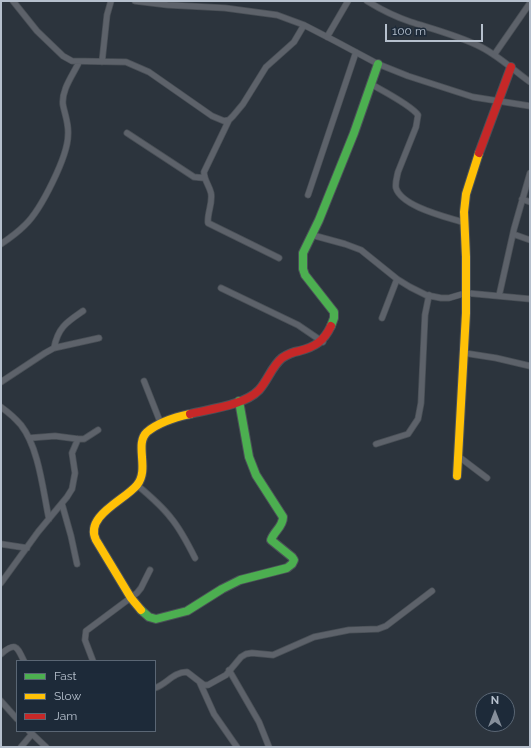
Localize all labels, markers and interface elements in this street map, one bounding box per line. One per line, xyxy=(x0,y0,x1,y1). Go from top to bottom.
scale bar xyxy=(387,16,485,42)
text: 100 m xyxy=(392,24,426,38)
legend xyxy=(16,660,156,732)
text: Fast xyxy=(54,669,77,683)
text: Slow xyxy=(54,689,81,703)
north arrow xyxy=(475,692,515,732)
text: N xyxy=(491,694,499,707)
text: Jam xyxy=(54,709,77,723)

